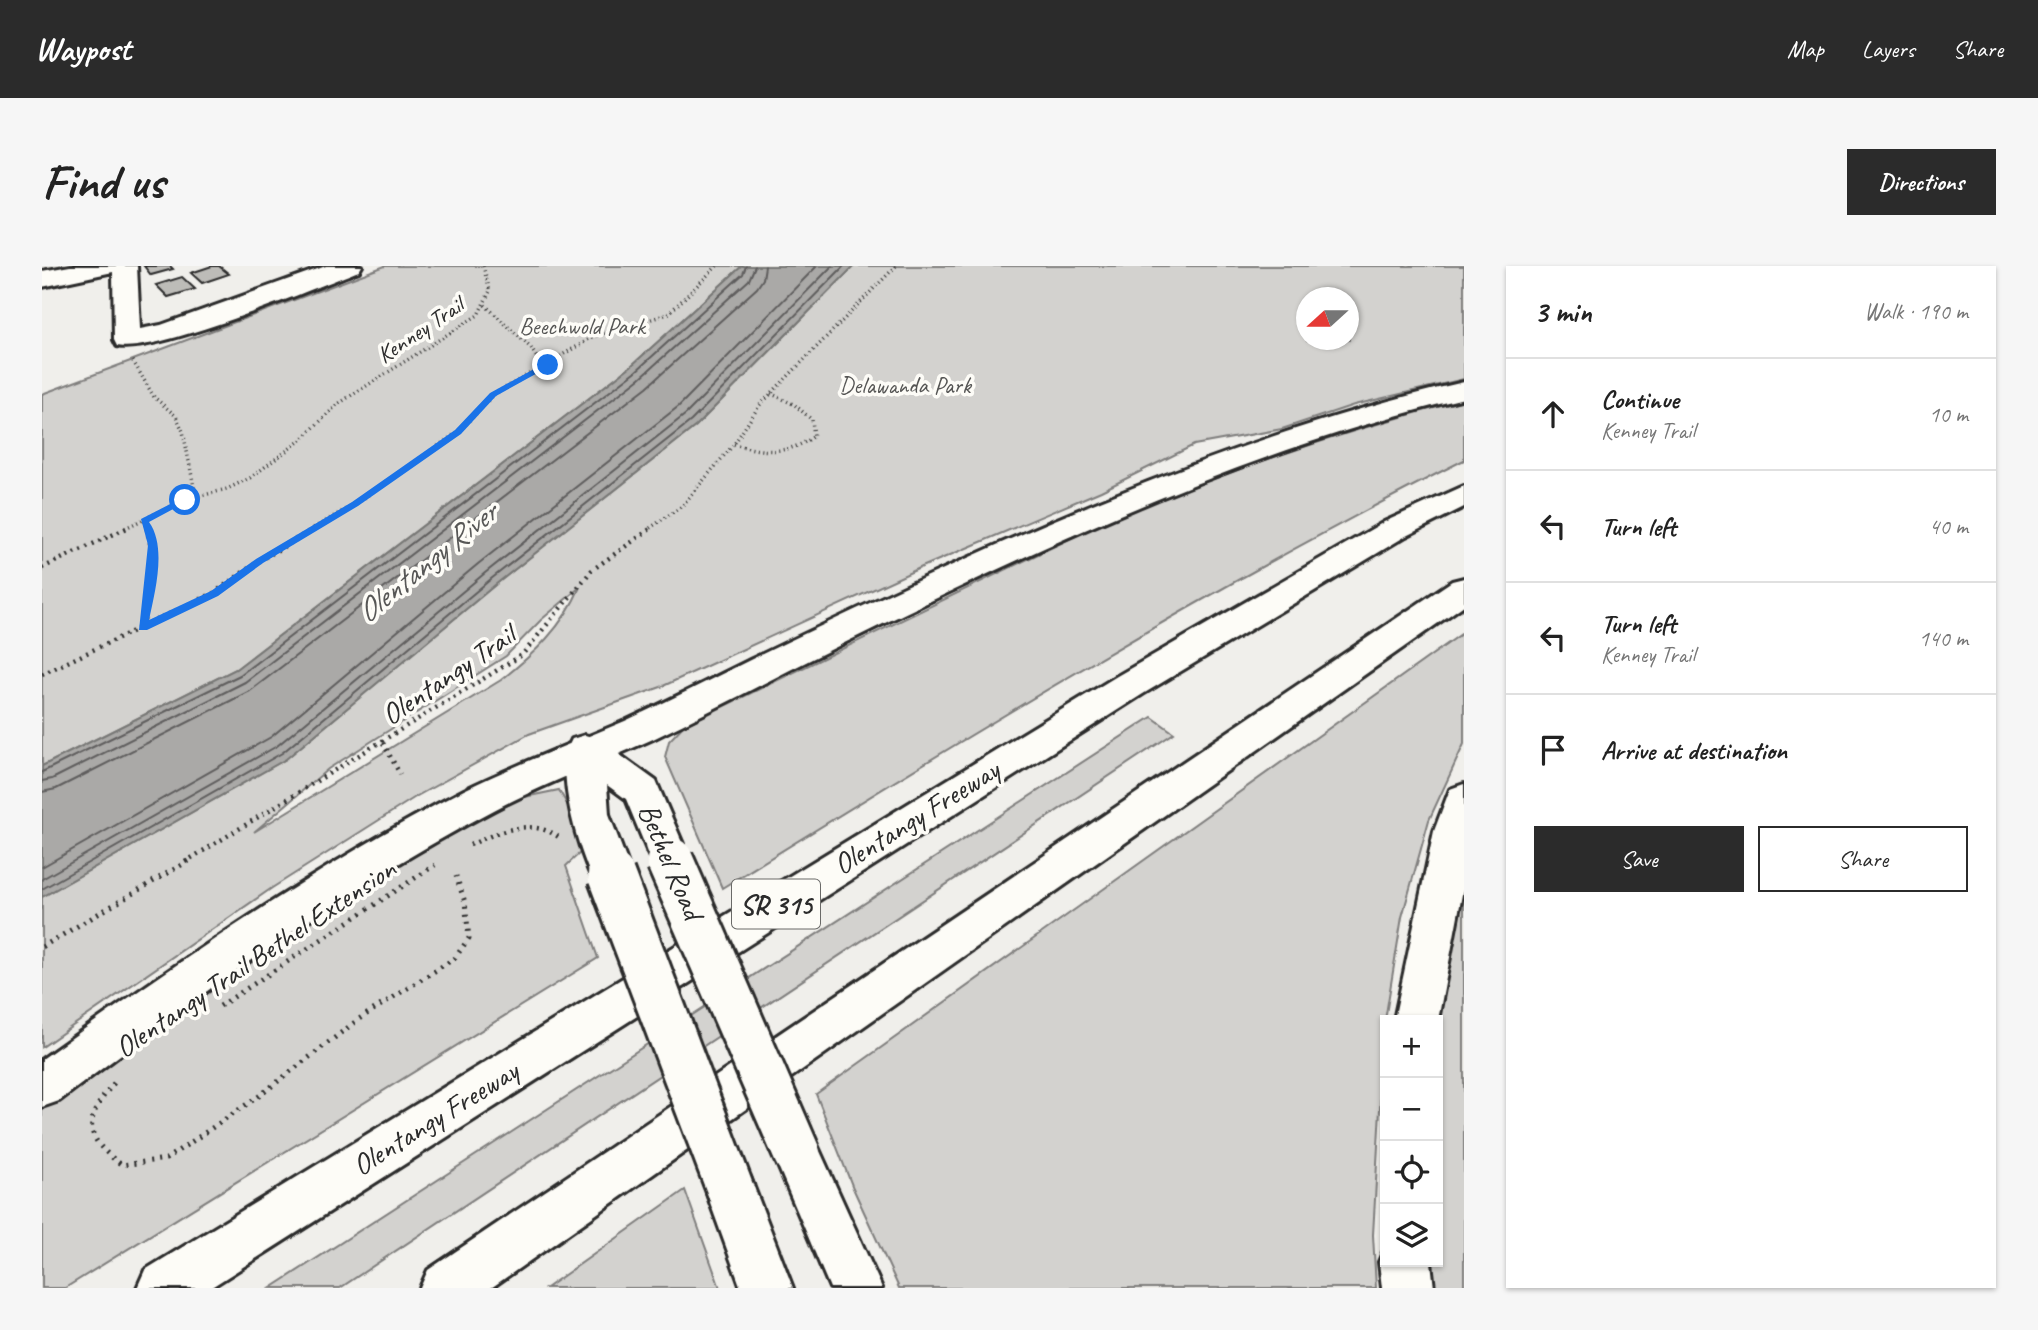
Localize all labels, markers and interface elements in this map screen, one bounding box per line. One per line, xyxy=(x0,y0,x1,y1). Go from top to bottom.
text: Waypost xyxy=(35,28,131,70)
text: Map xyxy=(1787,34,1824,64)
text: Layers xyxy=(1862,34,1915,64)
text: Share xyxy=(1953,34,2003,64)
button: Directions xyxy=(1847,149,1996,215)
text: Find us xyxy=(42,151,164,213)
north arrow xyxy=(1296,287,1359,350)
street label: Kenney Trail xyxy=(371,288,472,370)
text: 3 min xyxy=(1534,293,1591,331)
text: Walk · 190 m xyxy=(1864,297,1968,326)
park label: Beechwold Park xyxy=(519,311,647,341)
route end xyxy=(532,349,563,380)
park label: Delawanda Park xyxy=(839,370,973,400)
text: Continue xyxy=(1601,383,1679,416)
icon: ahead xyxy=(1534,395,1572,433)
text: 10 m xyxy=(1929,400,1968,429)
text: Kenney Trail xyxy=(1601,416,1695,445)
route start xyxy=(169,484,200,515)
water label: Olentangy River xyxy=(347,490,509,632)
icon: left xyxy=(1534,507,1572,545)
text: Turn left xyxy=(1601,510,1676,543)
text: 40 m xyxy=(1929,512,1968,541)
text: Turn left xyxy=(1601,607,1676,640)
street label: Olentangy Trail xyxy=(374,614,526,734)
icon: left xyxy=(1534,619,1572,657)
text: 140 m xyxy=(1919,624,1968,653)
text: Kenney Trail xyxy=(1601,640,1695,669)
icon: arrive xyxy=(1534,731,1572,769)
text: Arrive at destination xyxy=(1601,734,1787,767)
street label: Olentangy Freeway xyxy=(826,749,1009,883)
street label: Bethel Road xyxy=(630,797,714,929)
button: Save xyxy=(1534,826,1744,892)
button: Share xyxy=(1758,826,1968,892)
street label: Olentangy Trail Bethel Extension xyxy=(107,849,404,1066)
road number: SR 315 xyxy=(732,880,820,928)
map controls xyxy=(1380,1015,1443,1267)
button: + xyxy=(1380,1015,1443,1078)
street label: Olentangy Freeway xyxy=(345,1050,528,1184)
button: − xyxy=(1380,1078,1443,1141)
button: locate xyxy=(1380,1141,1443,1204)
button: layers xyxy=(1380,1204,1443,1267)

